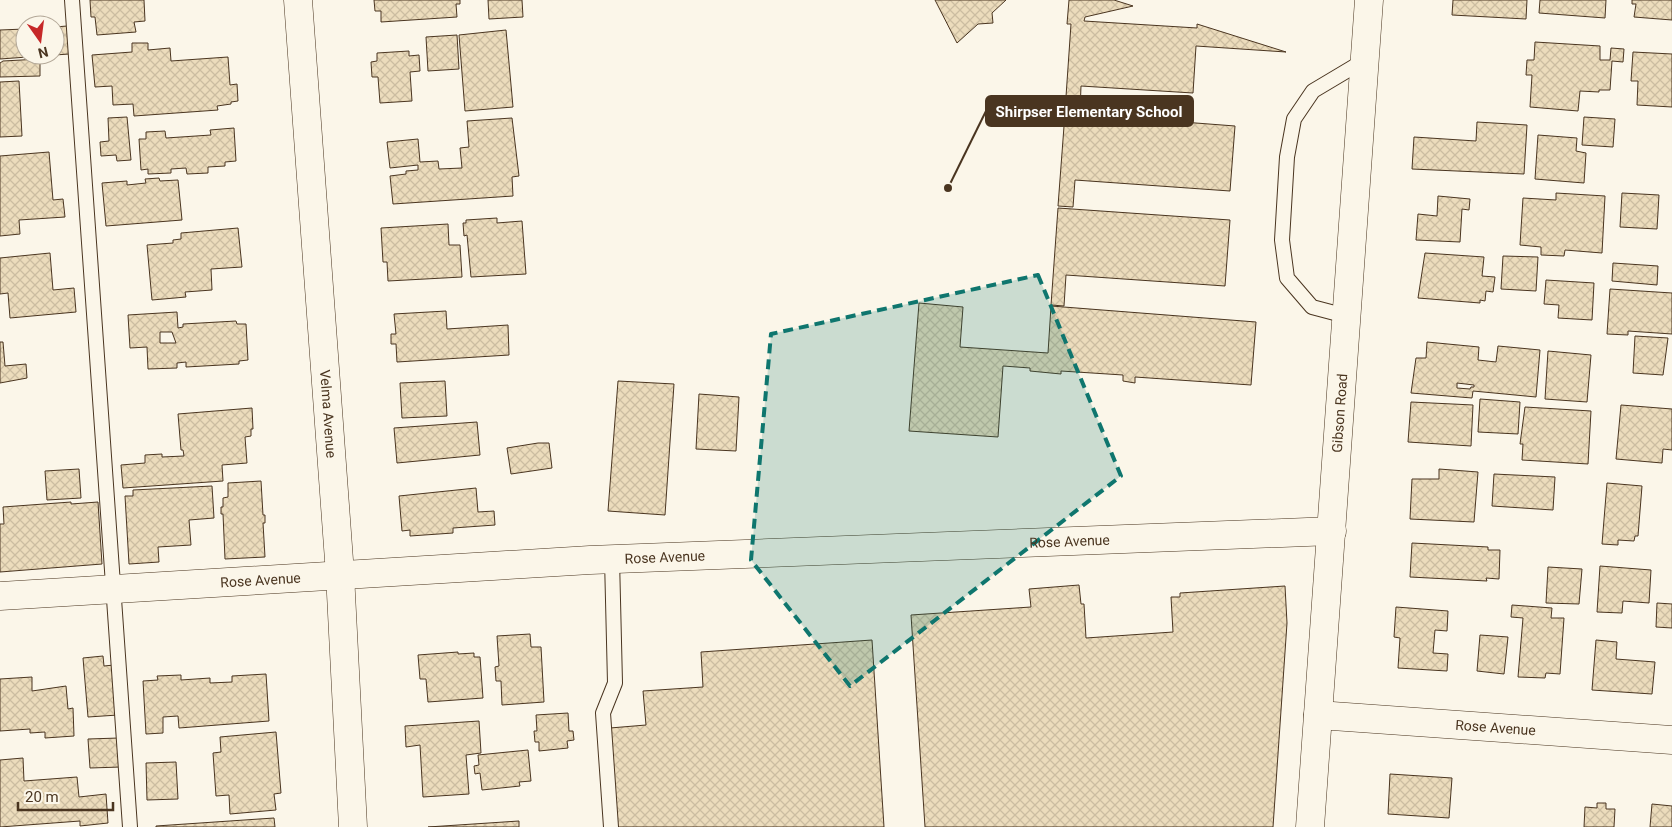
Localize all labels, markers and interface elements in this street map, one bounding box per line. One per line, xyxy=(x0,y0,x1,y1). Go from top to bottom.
north arrow xyxy=(15,15,65,65)
text: N xyxy=(36,44,50,62)
callout: Shirpser Elementary School xyxy=(986,96,1193,126)
text: Shirpser Elementary School xyxy=(996,103,1182,121)
street label: Velma Avenue xyxy=(317,369,339,459)
street label: Gibson Road xyxy=(1329,373,1350,453)
street label: Rose Avenue xyxy=(1029,532,1110,551)
street label: Rose Avenue xyxy=(624,548,705,567)
street label: Rose Avenue xyxy=(220,570,301,591)
street label: Rose Avenue xyxy=(1455,717,1536,738)
scale bar xyxy=(18,780,112,812)
text: 20 m xyxy=(25,788,59,806)

